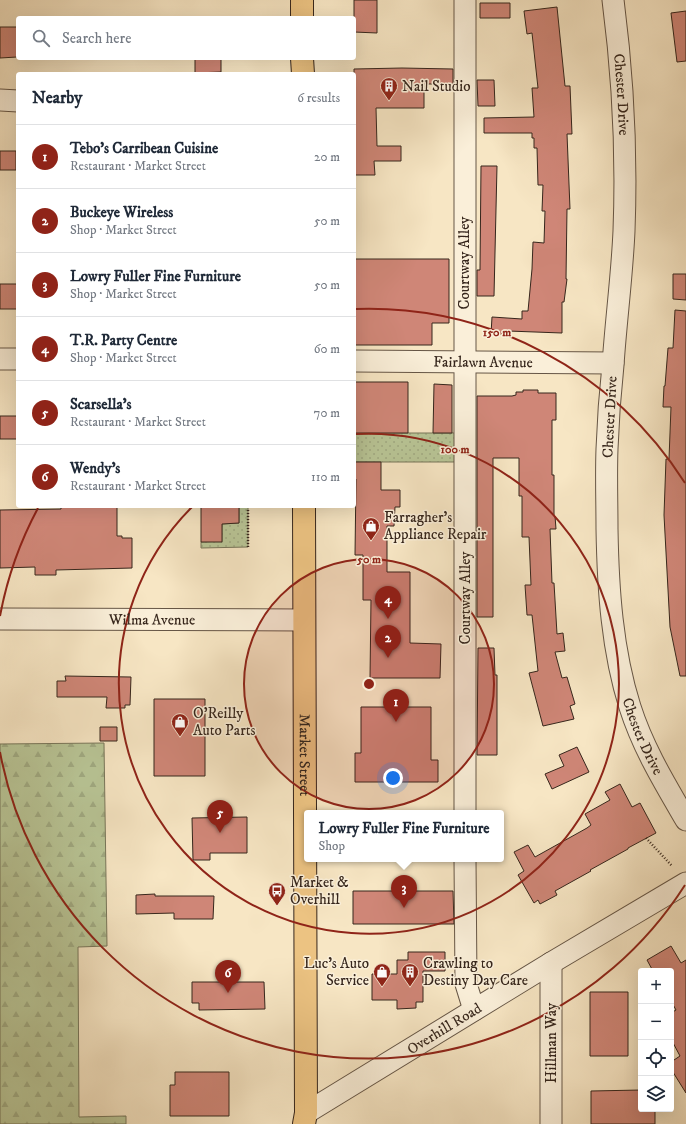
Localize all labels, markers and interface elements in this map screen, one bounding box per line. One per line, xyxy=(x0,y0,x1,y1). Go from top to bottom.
search box xyxy=(16,16,356,60)
icon: search xyxy=(30,27,52,49)
text: Search here xyxy=(62,29,131,48)
street label: Chester Drive xyxy=(610,53,634,136)
building icon: Nail Studio xyxy=(379,76,399,101)
place label: Nail Studio xyxy=(402,77,470,96)
text: Nearby xyxy=(32,87,82,109)
text: 6 results xyxy=(297,90,340,106)
text: Tebo's Carribean Cuisine xyxy=(70,139,218,158)
text: 1 xyxy=(43,149,47,165)
text: 20 m xyxy=(314,149,340,165)
text: Restaurant · Market Street xyxy=(70,158,206,174)
text: Buckeye Wireless xyxy=(70,203,173,222)
text: 2 xyxy=(42,213,48,229)
text: 50 m xyxy=(314,213,340,229)
street label: Courtway Alley xyxy=(455,216,474,309)
text: Shop · Market Street xyxy=(70,222,177,238)
text: Lowry Fuller Fine Furniture xyxy=(70,267,241,286)
text: 3 xyxy=(43,277,47,293)
text: 50 m xyxy=(314,277,340,293)
text: Shop · Market Street xyxy=(70,286,177,302)
text: 150 m xyxy=(483,325,511,340)
text: T.R. Party Centre xyxy=(70,331,177,350)
text: 4 xyxy=(41,341,49,357)
text: 60 m xyxy=(314,341,340,357)
text: Shop · Market Street xyxy=(70,350,177,366)
street label: Fairlawn Avenue xyxy=(433,352,533,372)
street label: Chester Drive xyxy=(598,375,622,459)
text: Scarsella's xyxy=(70,395,131,414)
text: 5 xyxy=(42,405,48,421)
text: 70 m xyxy=(314,405,340,421)
text: Restaurant · Market Street xyxy=(70,414,206,430)
text: 100 m xyxy=(441,442,469,457)
text: Wendy's xyxy=(70,459,120,478)
text: 6 xyxy=(42,469,48,485)
text: 110 m xyxy=(311,469,340,485)
text: Restaurant · Market Street xyxy=(70,478,206,494)
place label: Farragher's Appliance Repair xyxy=(384,508,487,544)
shop icon: Farragher's Appliance Repair xyxy=(361,516,381,541)
street label: Courtway Alley xyxy=(456,551,475,644)
text: 50 m xyxy=(356,552,381,567)
pin: 4 xyxy=(375,586,401,619)
street label: Wilma Avenue xyxy=(108,610,195,629)
pin: 2 xyxy=(375,625,401,658)
centre of rings xyxy=(362,677,376,691)
pin: 1 xyxy=(383,689,409,722)
street label: Chester Drive xyxy=(618,695,668,778)
place label: O'Reilly Auto Parts xyxy=(193,704,256,740)
shop icon: O'Reilly Auto Parts xyxy=(170,712,190,737)
street label: Market Street xyxy=(295,714,314,797)
your location xyxy=(383,768,403,788)
pin: 5 xyxy=(207,800,233,833)
popup xyxy=(304,810,504,862)
text: Lowry Fuller Fine Furniture xyxy=(319,819,489,838)
text: Shop xyxy=(319,838,345,854)
place label: Market & Overhill xyxy=(290,873,349,909)
pin: 3 xyxy=(391,875,417,908)
bus stop icon: Market & Overhill xyxy=(267,881,287,906)
place label: Luc's Auto Service xyxy=(304,954,369,990)
place label: Crawling to Destiny Day Care xyxy=(423,954,528,990)
pin: 6 xyxy=(215,960,241,993)
shop icon: Luc's Auto Service xyxy=(372,962,392,987)
building icon: Crawling to Destiny Day Care xyxy=(400,962,420,987)
map controls xyxy=(638,968,674,1112)
button: + xyxy=(638,968,674,1004)
street label: Overhill Road xyxy=(403,998,485,1058)
street label: Hillman Way xyxy=(542,1002,561,1083)
button: − xyxy=(638,1004,674,1040)
button: locate xyxy=(638,1040,674,1076)
button: layers xyxy=(638,1076,674,1112)

